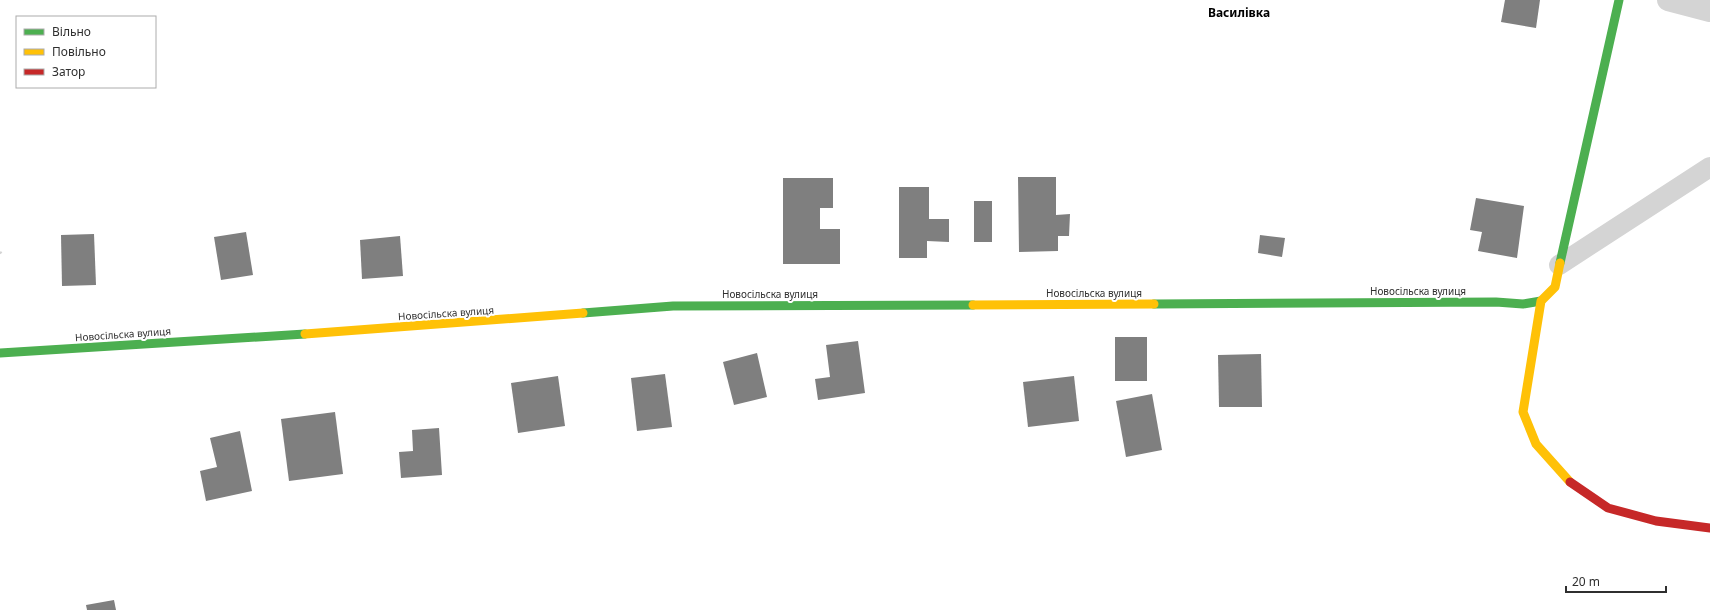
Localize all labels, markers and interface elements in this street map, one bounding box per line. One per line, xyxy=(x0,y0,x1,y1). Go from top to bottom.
district label: Василівка xyxy=(1208,4,1270,21)
legend xyxy=(16,16,156,88)
text: Вільно xyxy=(52,23,91,40)
text: Повільно xyxy=(52,43,106,60)
text: Затор xyxy=(52,63,85,80)
street label: Новосільска вулиця xyxy=(1370,284,1466,298)
street label: Новосільска вулиця xyxy=(1046,286,1142,300)
street label: Новосільска вулиця xyxy=(722,287,818,301)
street label: Новосільска вулиця xyxy=(398,303,494,323)
street label: Новосільска вулиця xyxy=(75,324,171,344)
scale bar xyxy=(1566,568,1666,594)
text: 20 m xyxy=(1572,573,1600,590)

